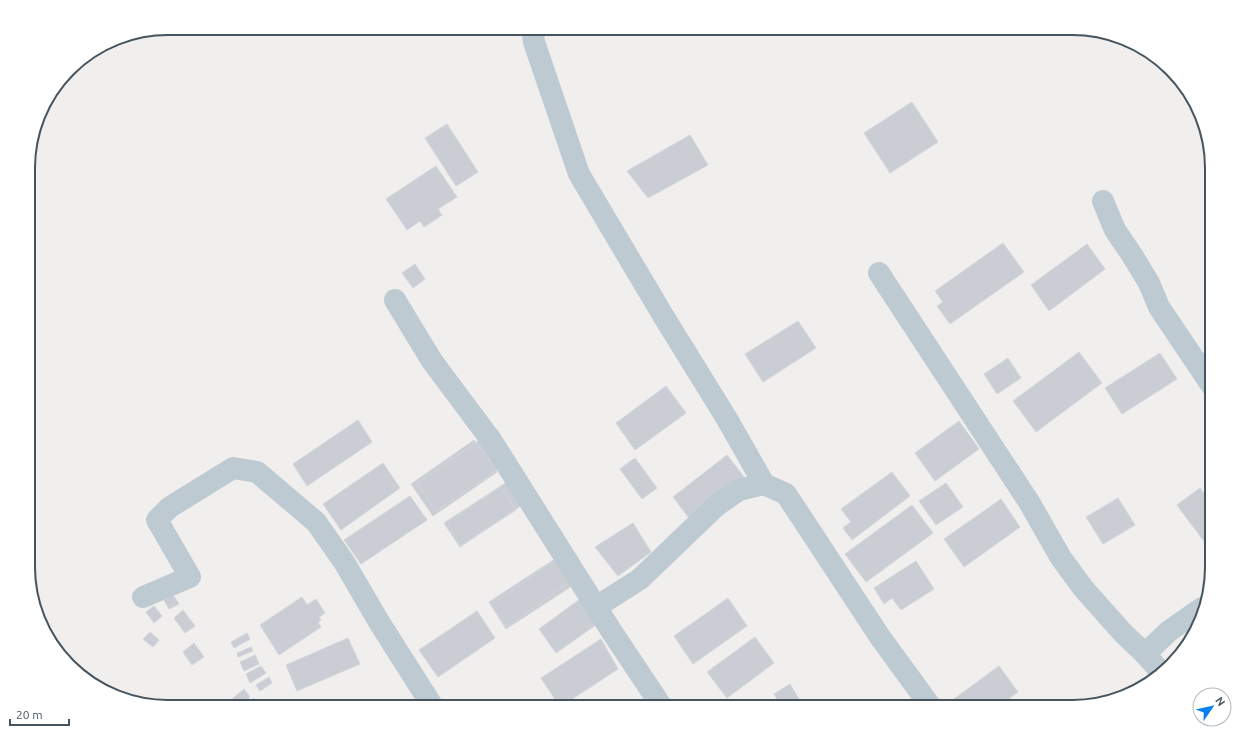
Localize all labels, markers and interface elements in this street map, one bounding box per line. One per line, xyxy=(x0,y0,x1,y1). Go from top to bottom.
north arrow xyxy=(1192,687,1232,727)
text: N xyxy=(1213,695,1228,708)
scale bar xyxy=(10,701,69,727)
text: 20 m xyxy=(16,708,43,721)

